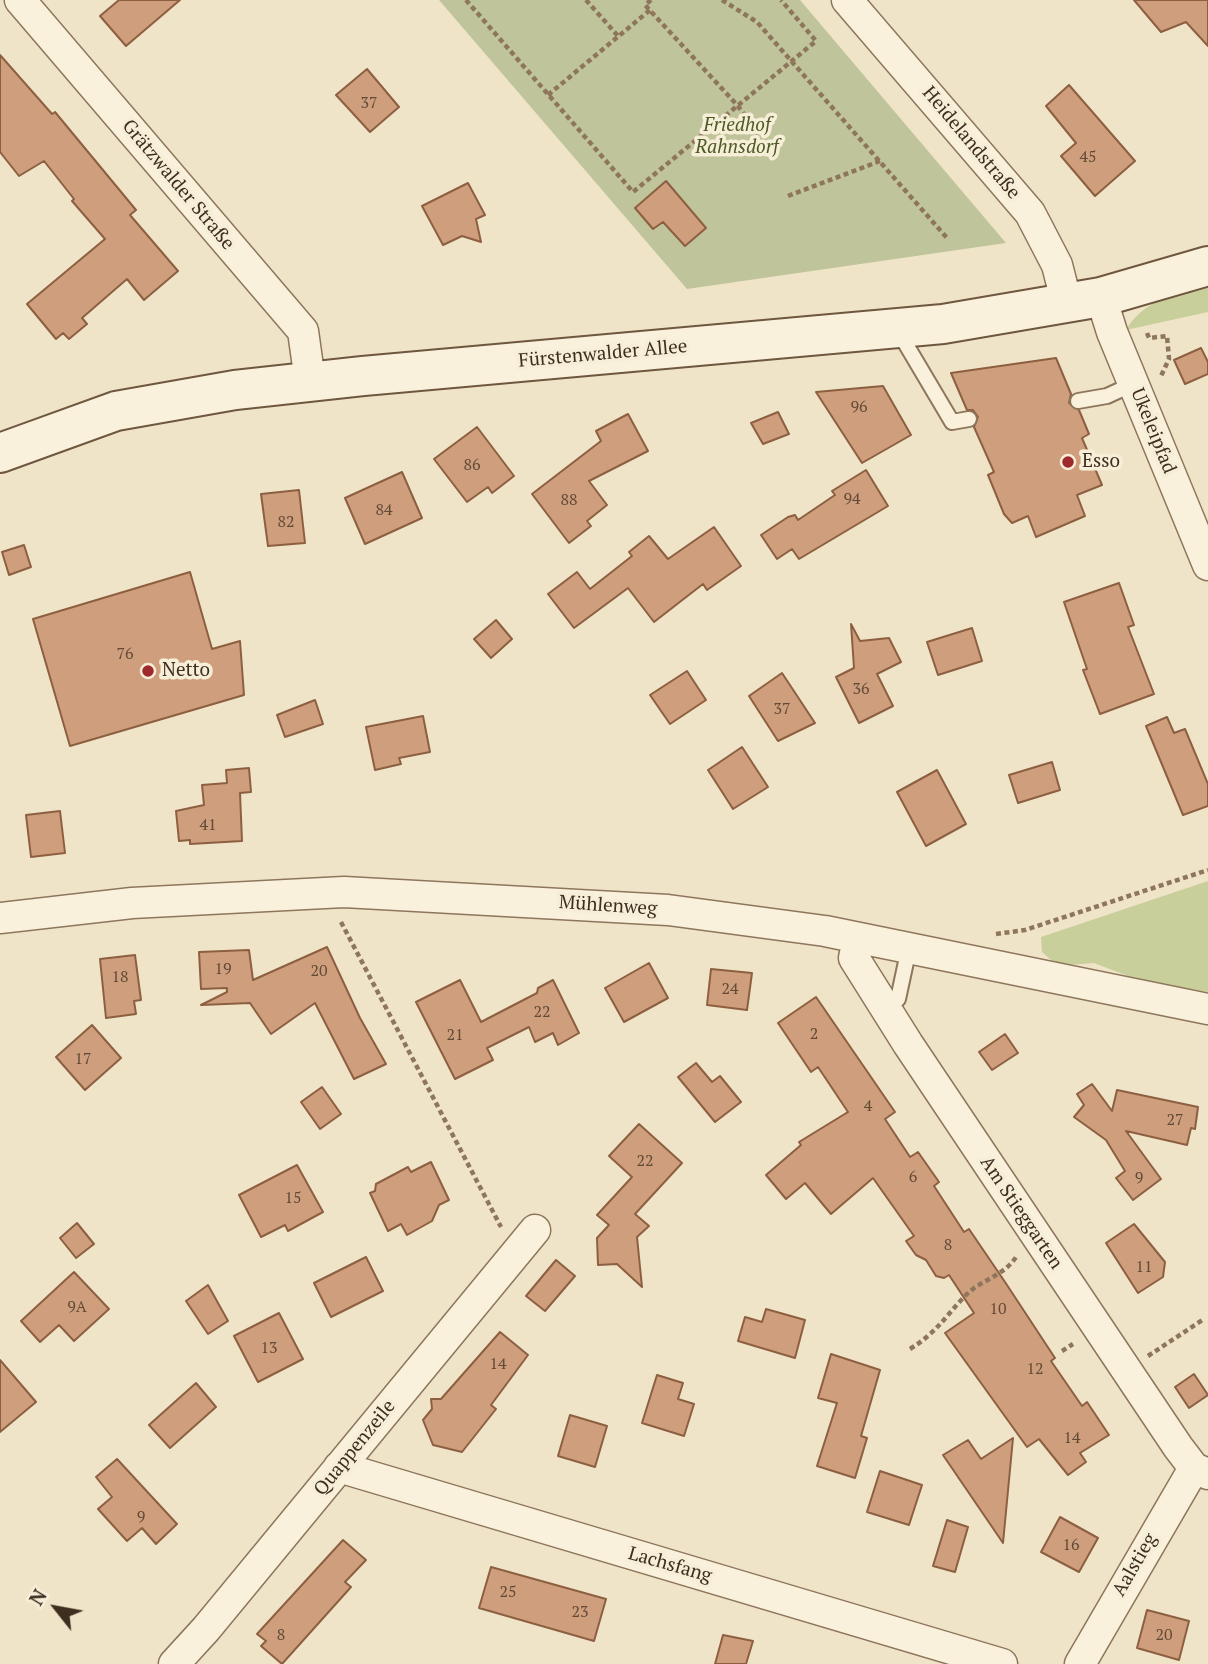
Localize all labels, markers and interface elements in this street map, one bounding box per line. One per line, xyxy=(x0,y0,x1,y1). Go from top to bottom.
street label: Heidelandstraße xyxy=(917,82,1025,204)
house number: 37 xyxy=(360,93,378,113)
street label: Grätzwalder Straße xyxy=(117,115,239,255)
park label: Friedhof Rahnsdorf xyxy=(695,115,779,159)
house number: 45 xyxy=(1079,147,1097,167)
street label: Fürstenwalder Allee xyxy=(518,335,688,373)
street label: Ukeleipfad xyxy=(1126,385,1180,477)
house number: 96 xyxy=(850,397,868,417)
place label: Esso xyxy=(1082,451,1120,473)
marker: Esso xyxy=(1060,454,1076,470)
house number: 86 xyxy=(463,455,481,475)
house number: 94 xyxy=(843,489,861,509)
house number: 88 xyxy=(560,490,578,510)
house number: 84 xyxy=(375,500,393,520)
house number: 82 xyxy=(277,512,295,532)
house number: 76 xyxy=(116,644,134,664)
place label: Netto xyxy=(162,660,210,682)
marker: Netto xyxy=(140,663,156,679)
house number: 36 xyxy=(852,679,870,699)
house number: 37 xyxy=(773,699,791,719)
house number: 41 xyxy=(199,815,217,835)
street label: Mühlenweg xyxy=(558,891,658,921)
house number: 19 xyxy=(214,959,232,979)
house number: 20 xyxy=(310,961,328,981)
house number: 18 xyxy=(111,967,129,987)
house number: 24 xyxy=(721,979,739,999)
house number: 22 xyxy=(533,1002,551,1022)
house number: 2 xyxy=(810,1024,818,1044)
house number: 21 xyxy=(446,1025,464,1045)
house number: 17 xyxy=(74,1049,92,1069)
house number: 4 xyxy=(864,1096,872,1116)
house number: 27 xyxy=(1166,1110,1184,1130)
house number: 22 xyxy=(636,1151,654,1171)
street label: Am Stieggarten xyxy=(975,1152,1067,1274)
house number: 6 xyxy=(909,1167,917,1187)
house number: 9 xyxy=(1135,1168,1143,1188)
house number: 15 xyxy=(284,1188,302,1208)
house number: 8 xyxy=(944,1235,952,1255)
house number: 11 xyxy=(1135,1257,1153,1277)
house number: 9A xyxy=(67,1297,87,1317)
house number: 10 xyxy=(989,1299,1007,1319)
house number: 13 xyxy=(260,1338,278,1358)
house number: 14 xyxy=(489,1354,507,1374)
house number: 12 xyxy=(1026,1359,1044,1379)
street label: Quappenzeile xyxy=(309,1396,401,1500)
house number: 14 xyxy=(1063,1428,1081,1448)
house number: 9 xyxy=(137,1507,145,1527)
street label: Aalstieg xyxy=(1108,1529,1162,1601)
house number: 16 xyxy=(1062,1535,1080,1555)
street label: Lachsfang xyxy=(626,1542,714,1588)
north arrow xyxy=(21,1573,91,1643)
house number: 25 xyxy=(499,1582,517,1602)
text: N xyxy=(23,1584,52,1610)
house number: 23 xyxy=(571,1602,589,1622)
house number: 8 xyxy=(277,1625,285,1645)
house number: 20 xyxy=(1155,1625,1173,1645)

